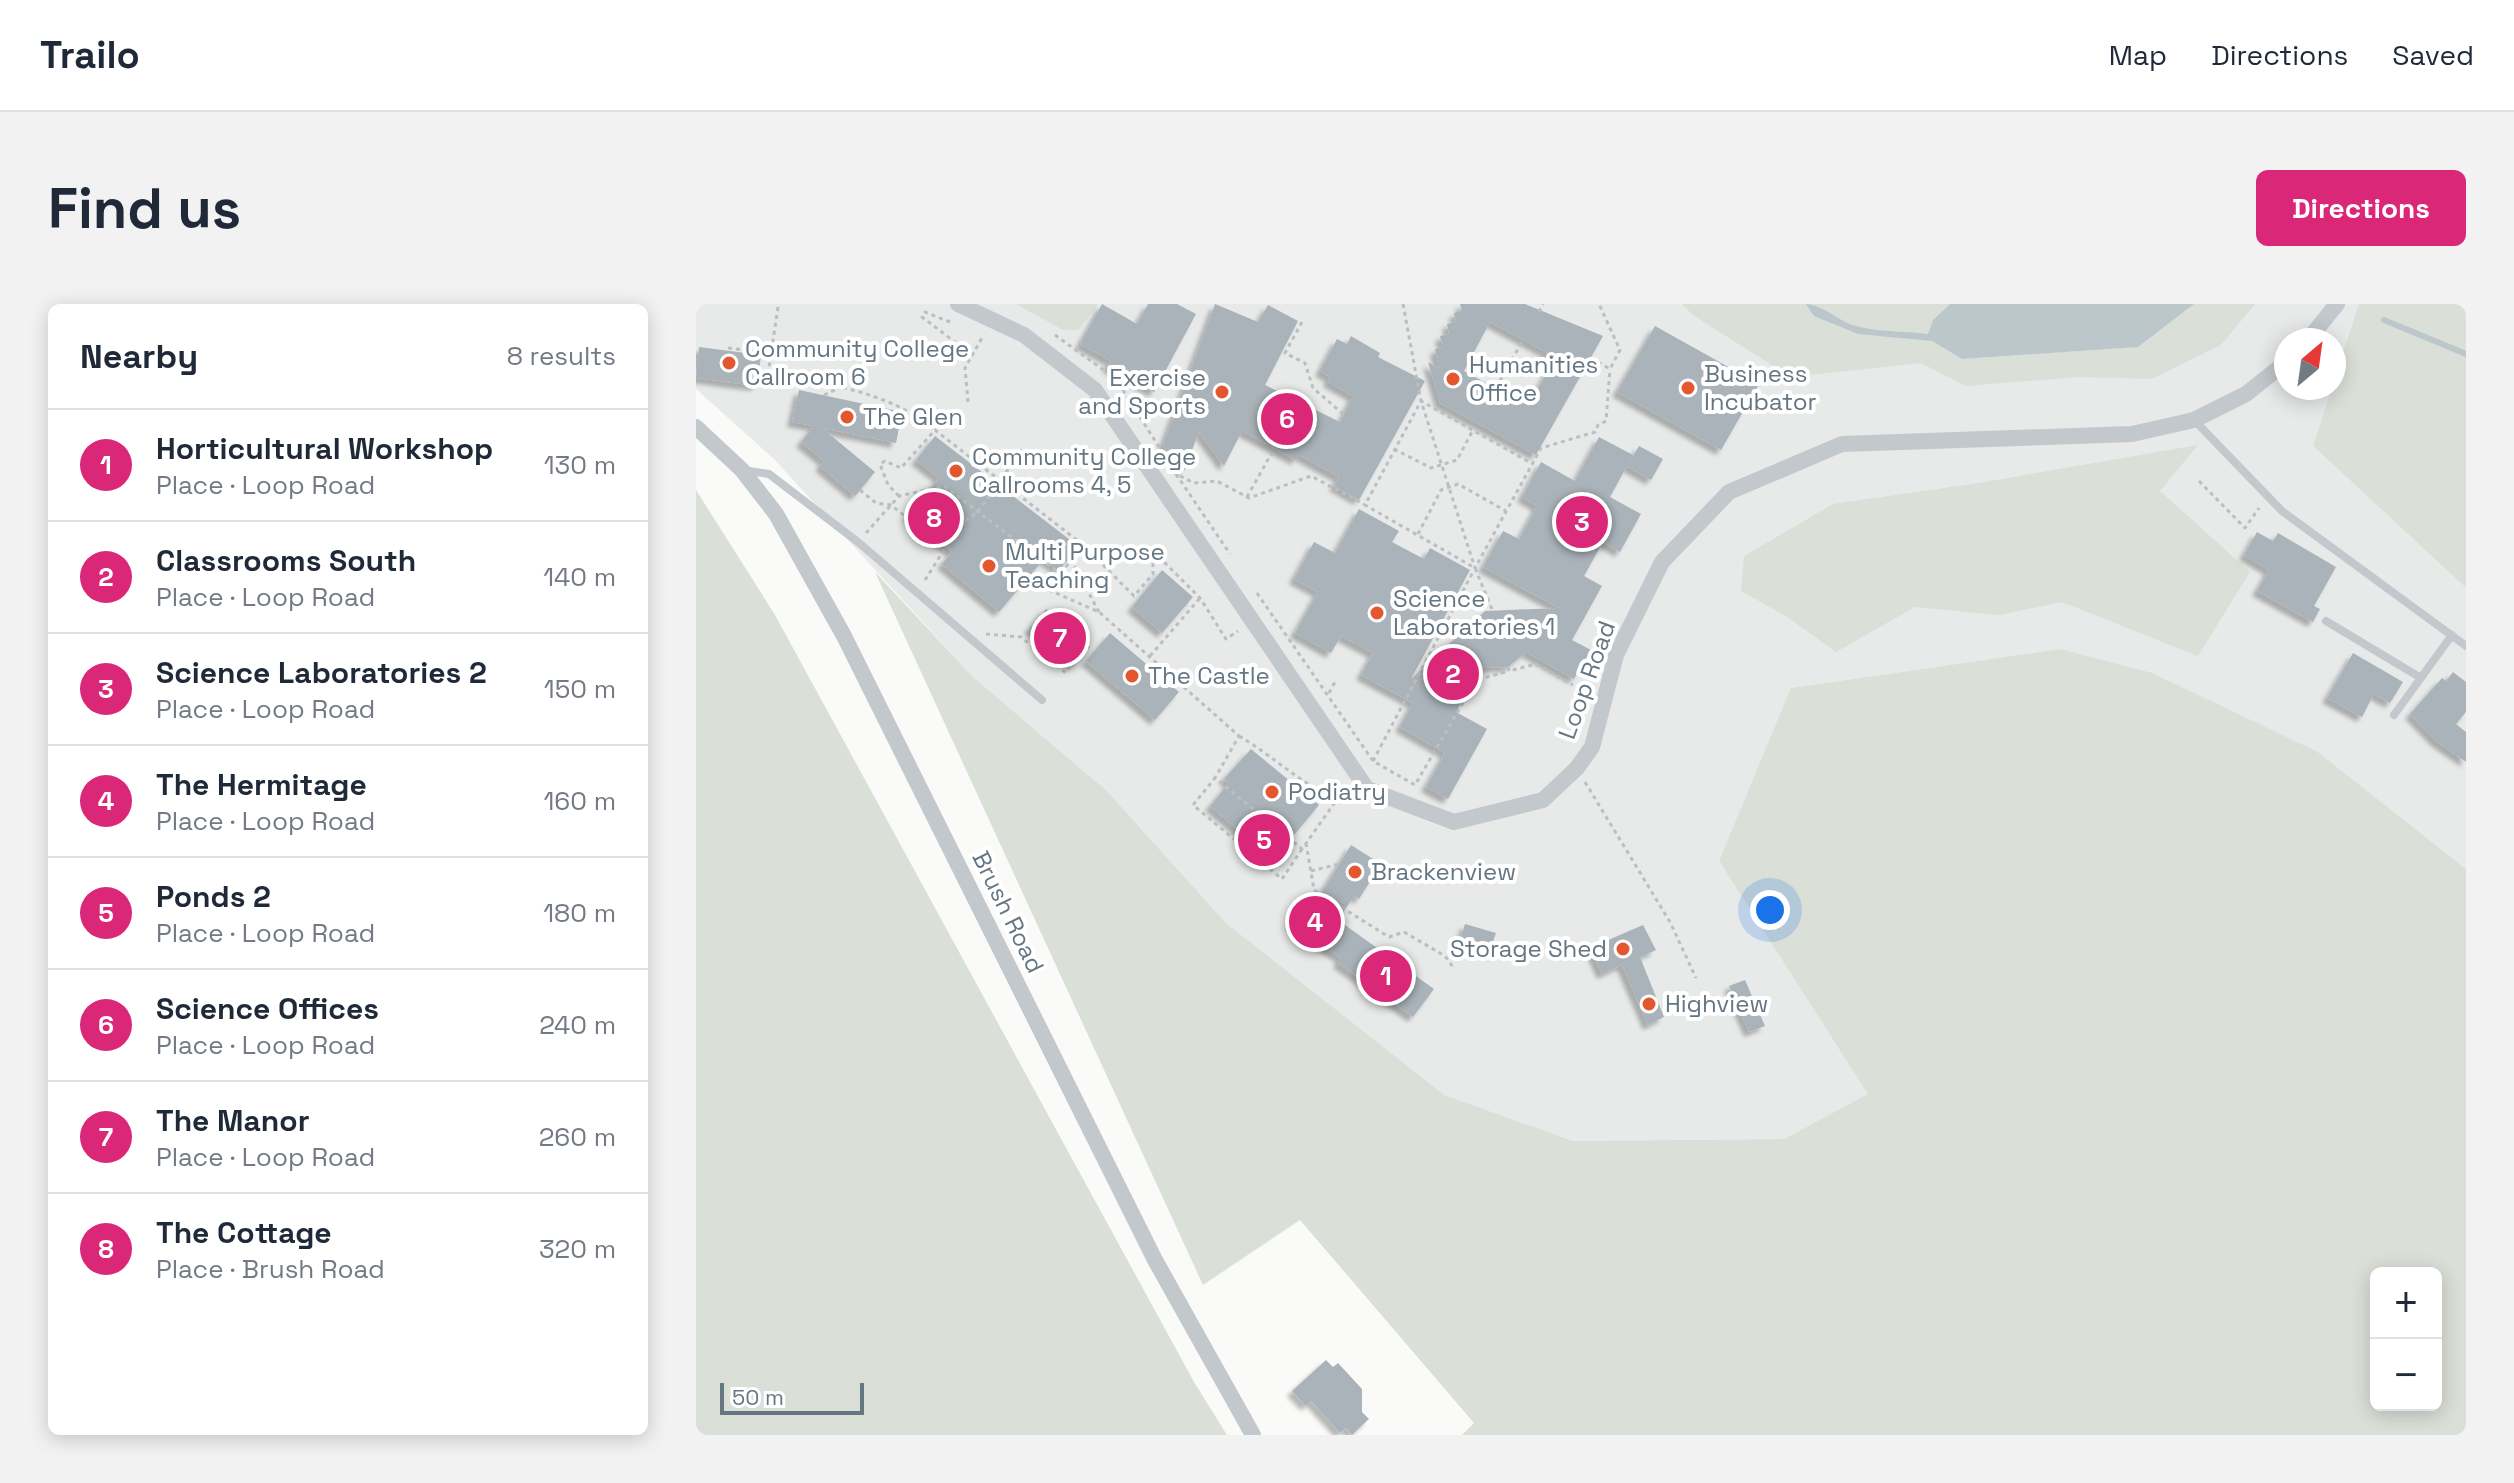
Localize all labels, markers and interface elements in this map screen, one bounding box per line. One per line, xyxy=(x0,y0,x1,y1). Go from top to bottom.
text: Trailo xyxy=(40,31,140,79)
text: Map xyxy=(2109,37,2167,73)
text: Directions xyxy=(2211,37,2348,73)
text: Saved xyxy=(2392,37,2474,73)
button: Directions xyxy=(2256,170,2466,246)
text: Find us xyxy=(48,173,241,244)
north arrow xyxy=(2274,328,2346,400)
place label: Community College Callroom 6 xyxy=(745,333,969,392)
text: Nearby xyxy=(80,335,198,378)
text: 8 results xyxy=(507,339,616,373)
place label: Humanities Office xyxy=(1469,349,1598,408)
marker: Community College Callroom 6 xyxy=(720,354,738,372)
place label: Business Incubator xyxy=(1704,358,1817,417)
place label: Exercise and Sports xyxy=(1078,362,1206,421)
marker: Humanities Office xyxy=(1444,370,1462,388)
marker: Business Incubator xyxy=(1679,379,1697,397)
marker: Exercise and Sports xyxy=(1213,383,1231,401)
pin: 6 xyxy=(1261,389,1313,449)
place label: The Glen xyxy=(863,401,963,432)
marker: The Glen xyxy=(838,408,856,426)
text: Horticultural Workshop xyxy=(156,429,493,468)
place label: Community College Callrooms 4, 5 xyxy=(972,441,1196,500)
text: 1 xyxy=(100,448,112,482)
text: 130 m xyxy=(544,448,616,482)
marker: Community College Callrooms 4, 5 xyxy=(947,462,965,480)
text: Place · Loop Road xyxy=(156,468,375,502)
pin: 8 xyxy=(908,488,960,548)
pin: 3 xyxy=(1556,492,1608,552)
place label: Multi Purpose Teaching xyxy=(1005,536,1165,595)
text: Classrooms South xyxy=(156,541,416,580)
marker: Multi Purpose Teaching xyxy=(980,557,998,575)
text: 2 xyxy=(98,560,114,594)
text: 140 m xyxy=(543,560,616,594)
text: Place · Loop Road xyxy=(156,580,375,614)
place label: Science Laboratories 1 xyxy=(1393,583,1555,642)
marker: Science Laboratories 1 xyxy=(1368,604,1386,622)
pin: 7 xyxy=(1034,608,1086,668)
street label: Loop Road xyxy=(1551,617,1622,743)
pin: 2 xyxy=(1427,644,1479,704)
text: Science Laboratories 2 xyxy=(156,653,487,692)
place label: The Castle xyxy=(1148,660,1270,691)
marker: The Castle xyxy=(1123,667,1141,685)
text: 3 xyxy=(98,672,114,706)
text: 150 m xyxy=(544,672,616,706)
text: Place · Loop Road xyxy=(156,692,375,726)
text: The Hermitage xyxy=(156,765,367,804)
place label: Podiatry xyxy=(1288,776,1386,807)
marker: Podiatry xyxy=(1263,783,1281,801)
text: 4 xyxy=(98,784,114,818)
text: 160 m xyxy=(544,784,616,818)
text: Place · Loop Road xyxy=(156,804,375,838)
pin: 5 xyxy=(1238,810,1290,870)
street label: Brush Road xyxy=(966,846,1051,978)
place label: Brackenview xyxy=(1371,856,1516,887)
marker: Brackenview xyxy=(1346,863,1364,881)
text: Ponds 2 xyxy=(156,877,271,916)
your location xyxy=(1750,890,1790,930)
pin: 4 xyxy=(1289,892,1341,952)
text: 5 xyxy=(98,896,114,930)
text: 180 m xyxy=(543,896,616,930)
text: Place · Loop Road xyxy=(156,916,375,950)
place label: Storage Shed xyxy=(1450,933,1607,964)
marker: Storage Shed xyxy=(1614,940,1632,958)
pin: 1 xyxy=(1360,946,1412,1006)
place label: Highview xyxy=(1665,988,1768,1019)
text: Science Offices xyxy=(156,989,379,1028)
marker: Highview xyxy=(1640,995,1658,1013)
text: 6 xyxy=(98,1008,114,1042)
text: 240 m xyxy=(539,1008,616,1042)
text: Place · Loop Road xyxy=(156,1028,375,1062)
text: The Manor xyxy=(156,1101,310,1140)
text: 7 xyxy=(99,1120,113,1154)
text: 260 m xyxy=(539,1120,616,1154)
text: Place · Loop Road xyxy=(156,1140,375,1174)
text: The Cottage xyxy=(156,1213,332,1252)
text: 8 xyxy=(98,1232,114,1266)
text: 320 m xyxy=(539,1232,616,1266)
text: Place · Brush Road xyxy=(156,1252,385,1286)
map controls xyxy=(2370,1267,2442,1411)
button: + xyxy=(2370,1267,2442,1339)
button: − xyxy=(2370,1339,2442,1411)
scale bar xyxy=(720,1379,864,1415)
text: 50 m xyxy=(732,1383,784,1411)

